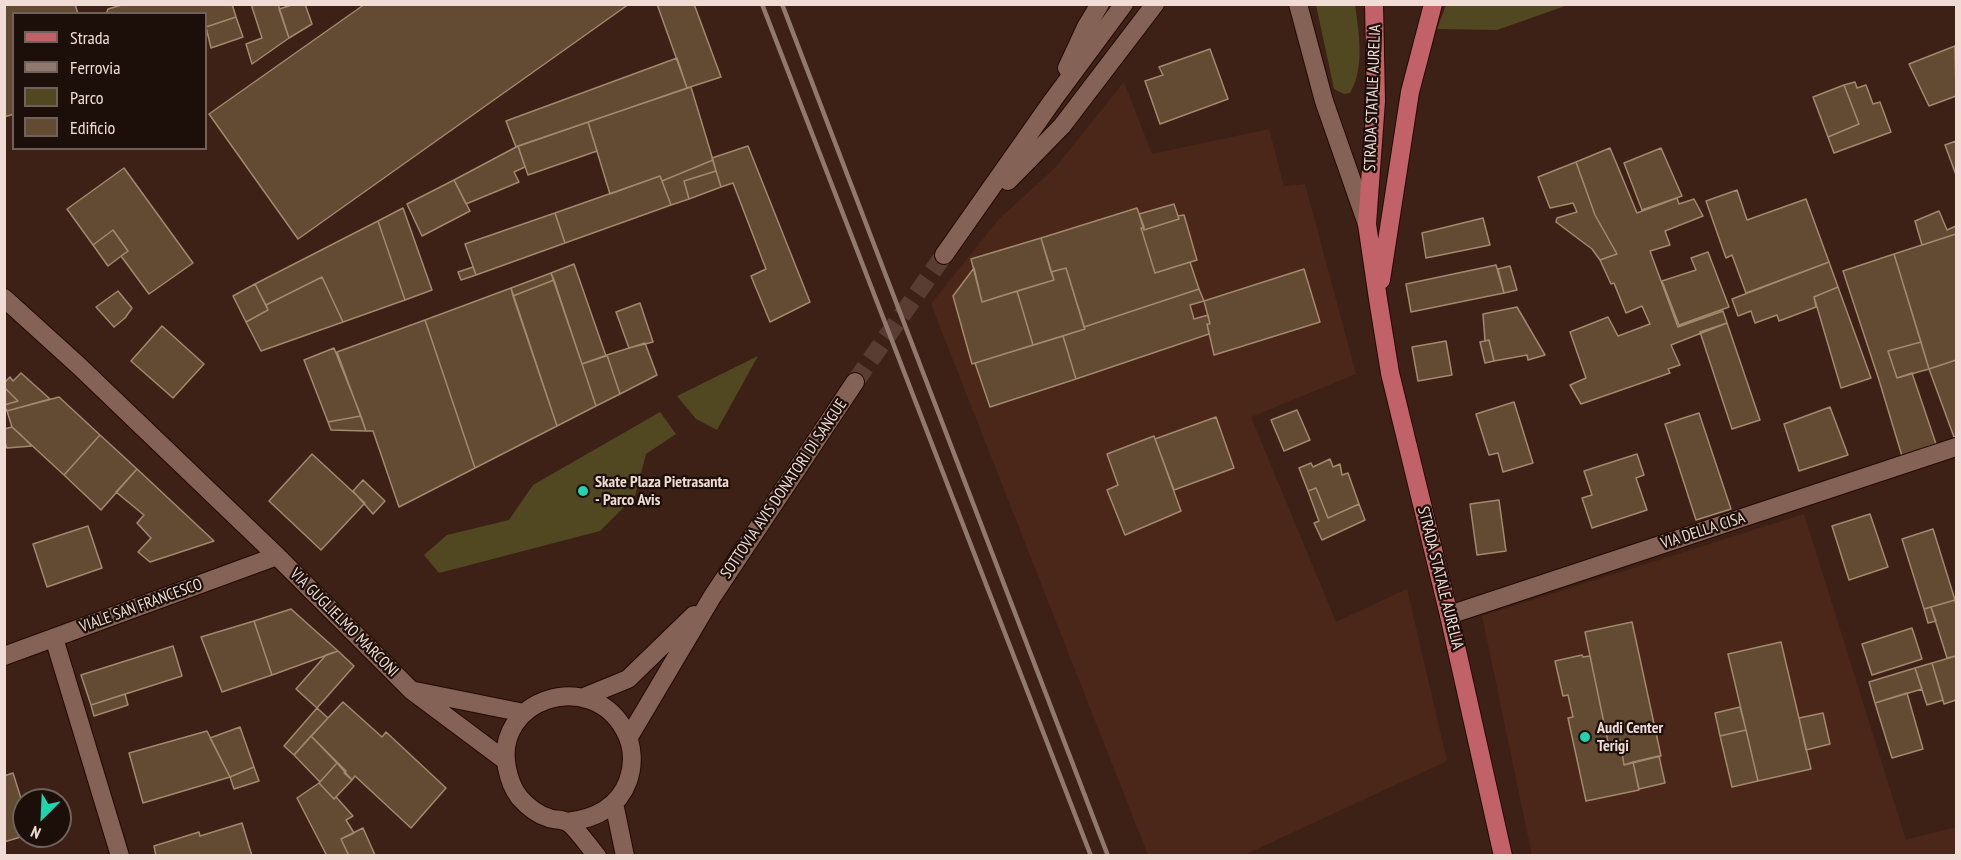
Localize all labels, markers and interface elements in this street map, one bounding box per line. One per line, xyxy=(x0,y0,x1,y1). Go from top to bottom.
legend xyxy=(12,12,207,150)
street label: STRADA STATALE AURELIA xyxy=(1361,24,1385,172)
text: Strada xyxy=(70,26,110,49)
text: Ferrovia xyxy=(70,56,120,79)
text: Parco xyxy=(70,86,104,109)
text: Edificio xyxy=(70,116,115,139)
street label: SOTTOVIA AVIS DONATORI DI SANGUE xyxy=(717,396,851,582)
place label: Skate Plaza Pietrasanta - Parco Avis xyxy=(595,472,729,510)
marker: Skate Plaza Pietrasanta - Parco Avis xyxy=(576,484,590,498)
street label: STRADA STATALE AURELIA xyxy=(1413,504,1467,652)
street label: VIA DELLA CISA xyxy=(1659,508,1747,554)
street label: VIA GUGLIELMO MARCONI xyxy=(286,565,402,681)
street label: VIALE SAN FRANCESCO xyxy=(77,575,205,637)
place label: Audi Center Terigi xyxy=(1597,718,1663,756)
marker: Audi Center Terigi xyxy=(1578,730,1592,744)
north arrow xyxy=(12,788,72,848)
text: N xyxy=(27,822,44,844)

